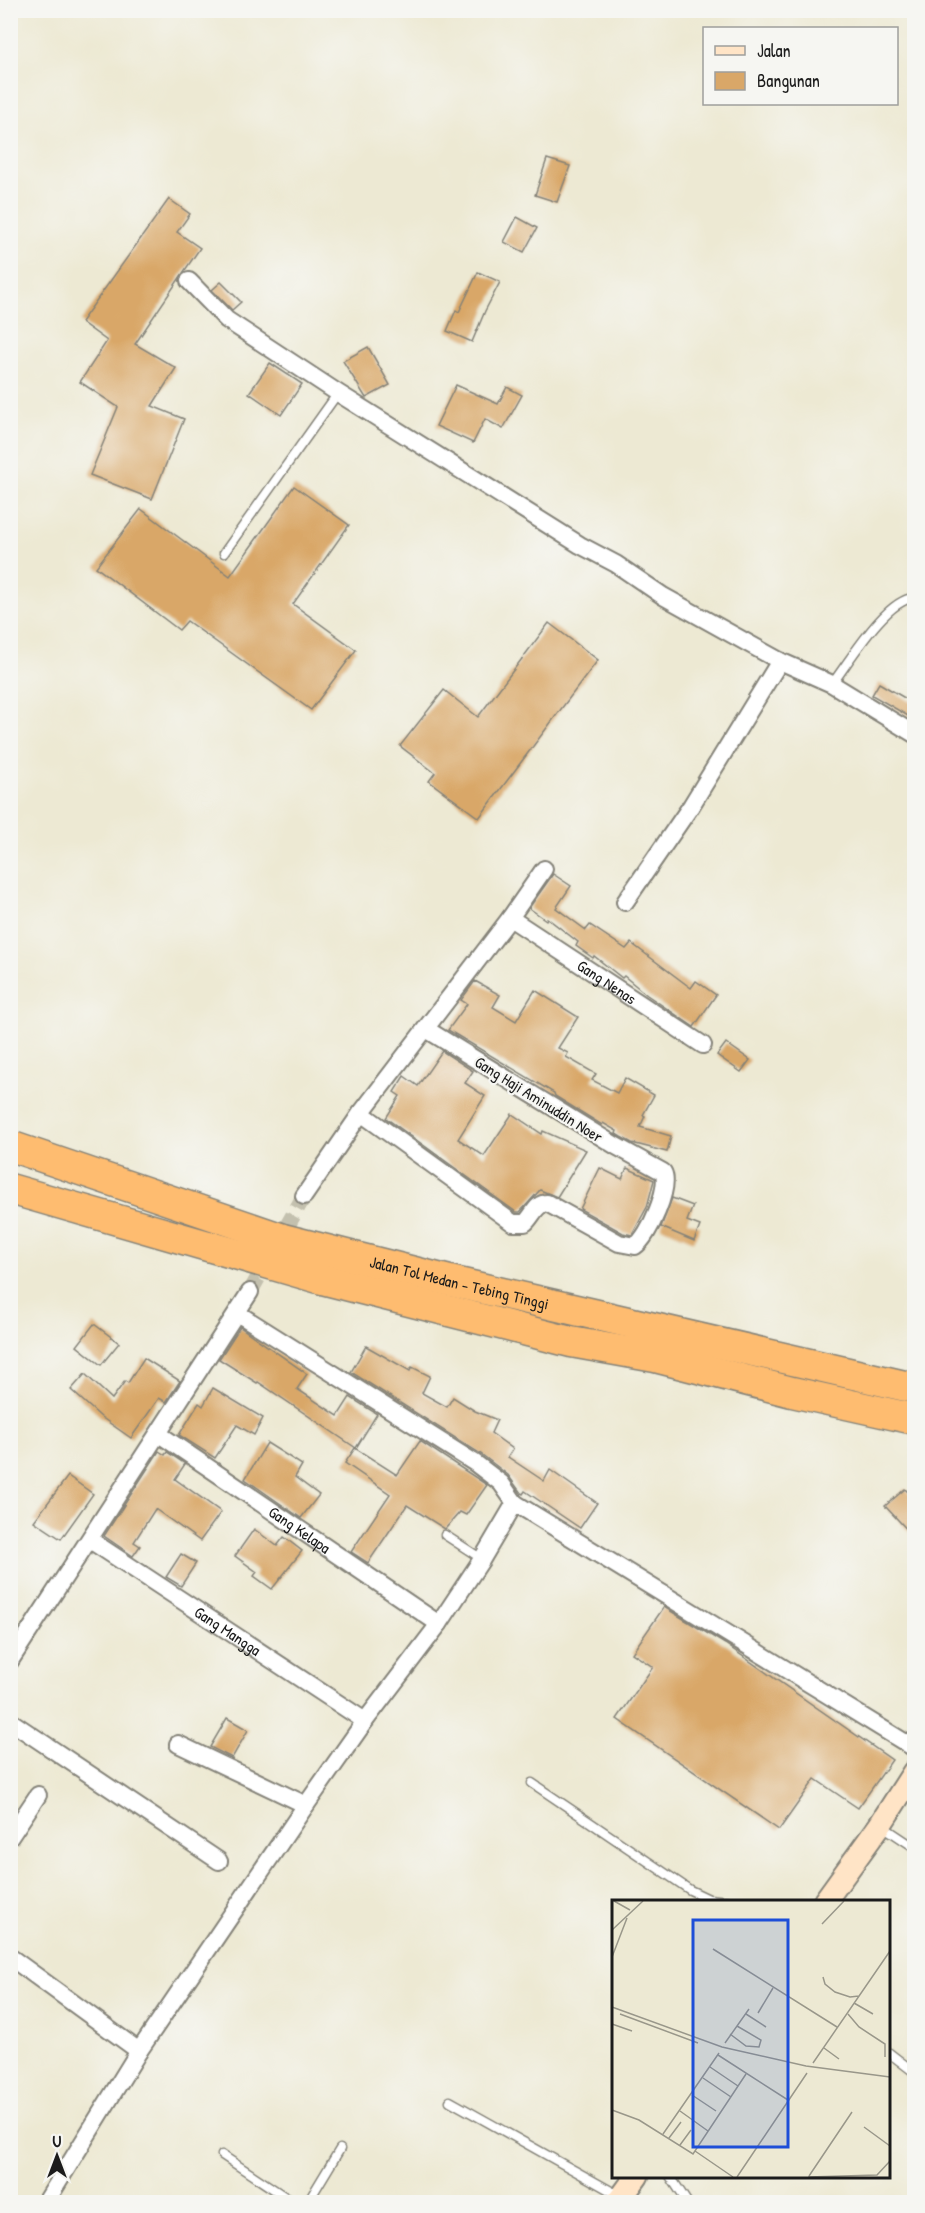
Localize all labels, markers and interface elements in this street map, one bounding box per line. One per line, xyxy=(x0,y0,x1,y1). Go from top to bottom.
legend xyxy=(703,27,898,105)
text: Jalan xyxy=(757,38,791,63)
text: Bangunan xyxy=(757,68,820,93)
street label: Gang Nenas xyxy=(573,954,641,1009)
street label: Gang Haji Aminuddin Noer xyxy=(471,1051,607,1147)
street label: Jalan Tol Medan - Tebing Tinggi xyxy=(368,1250,551,1314)
street label: Gang Kelapa xyxy=(264,1501,335,1558)
street label: Gang Mangga xyxy=(190,1601,265,1661)
inset map xyxy=(612,1900,889,2177)
north arrow xyxy=(27,2126,87,2186)
text: U xyxy=(53,2130,62,2152)

